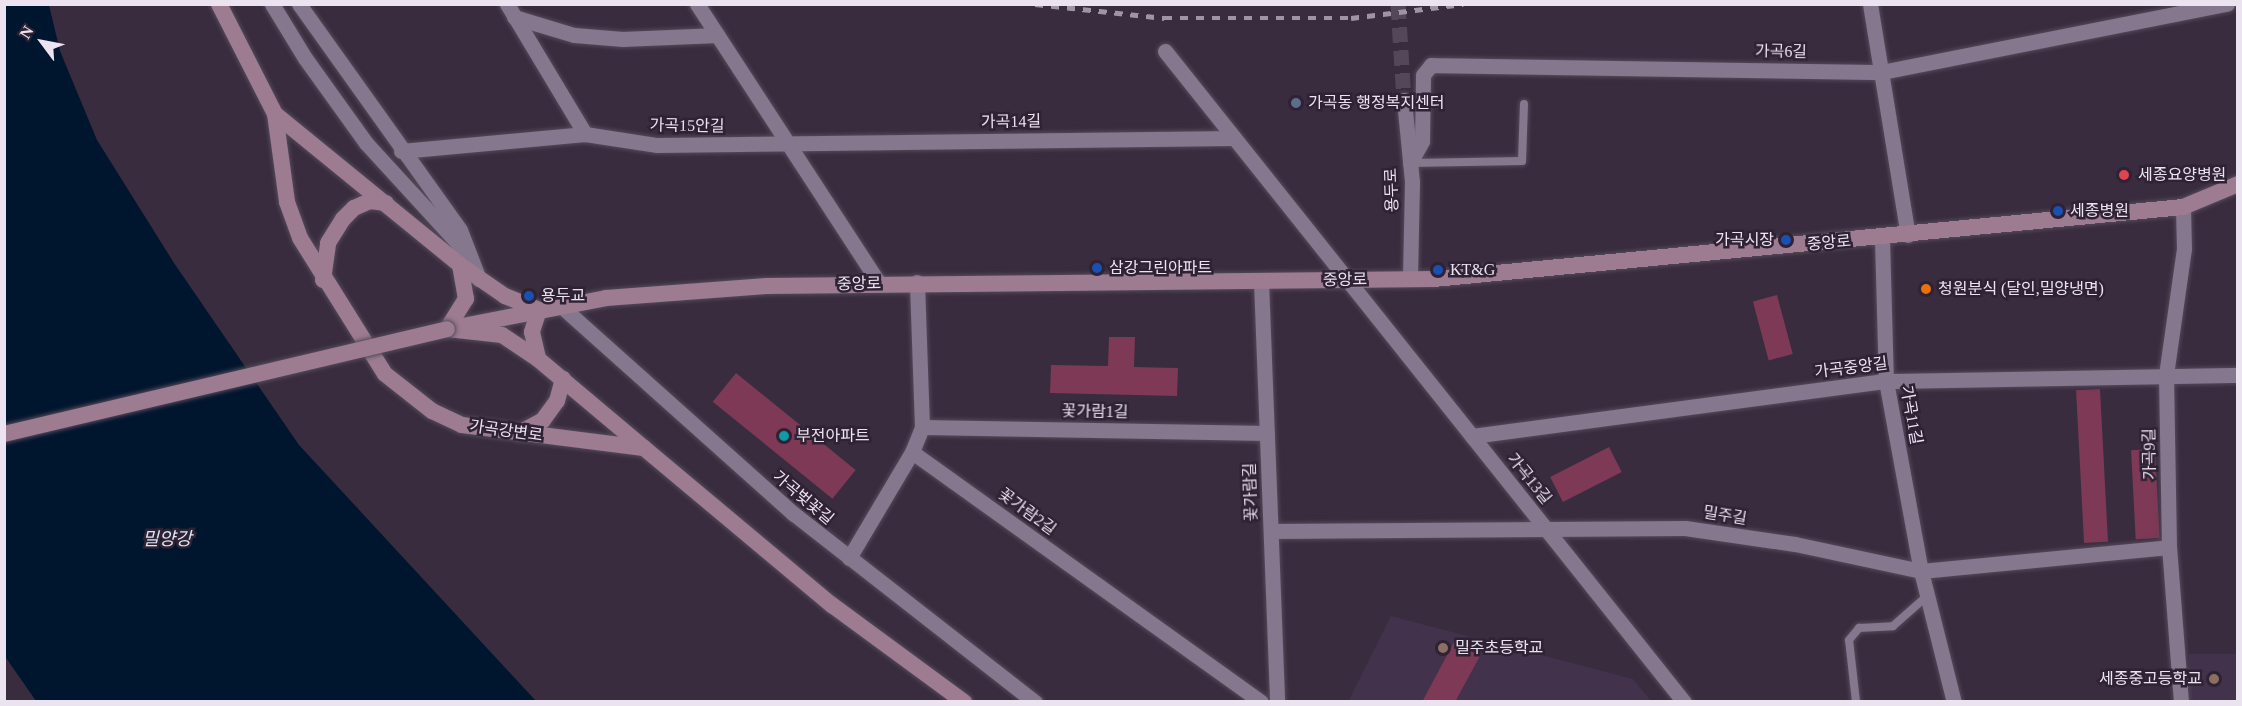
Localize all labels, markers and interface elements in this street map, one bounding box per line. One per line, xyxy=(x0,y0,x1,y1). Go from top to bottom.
north arrow xyxy=(12,12,72,72)
text: N xyxy=(16,23,37,42)
street label: 가곡6길 xyxy=(1755,42,1807,62)
place label: 가곡동 행정복지센터 xyxy=(1308,93,1444,113)
marker: 가곡동 행정복지센터 xyxy=(1289,96,1303,110)
street label: 가곡14길 xyxy=(981,112,1041,132)
street label: 가곡15안길 xyxy=(649,116,725,136)
place label: 세종요양병원 xyxy=(2138,165,2226,185)
marker: 세종요양병원 xyxy=(2115,166,2133,184)
street label: 용두로 xyxy=(1382,168,1402,212)
place label: 세종병원 xyxy=(2070,201,2129,221)
marker: 세종병원 xyxy=(2051,204,2065,218)
place label: 가곡시장 xyxy=(1715,230,1774,250)
street label: 중앙로 xyxy=(1806,232,1852,254)
marker: 가곡시장 xyxy=(1779,233,1793,247)
place label: 삼강그린아파트 xyxy=(1109,258,1212,278)
place label: KT&G xyxy=(1450,260,1495,280)
marker: 삼강그린아파트 xyxy=(1090,261,1104,275)
marker: KT&G xyxy=(1431,263,1445,277)
street label: 중앙로 xyxy=(1323,270,1367,290)
street label: 중앙로 xyxy=(837,274,881,294)
place label: 청원분식 (달인,밀양냉면) xyxy=(1938,279,2104,299)
marker: 청원분식 (달인,밀양냉면) xyxy=(1919,282,1933,296)
place label: 용두교 xyxy=(541,286,585,306)
marker: 용두교 xyxy=(522,289,536,303)
street label: 가곡중앙길 xyxy=(1813,354,1889,382)
street label: 가곡11길 xyxy=(1896,384,1926,446)
street label: 꽃가람1길 xyxy=(1061,402,1129,422)
street label: 가곡강변로 xyxy=(468,416,544,446)
place label: 부전아파트 xyxy=(796,426,870,446)
street label: 가곡9길 xyxy=(2140,428,2160,480)
marker: 부전아파트 xyxy=(777,429,791,443)
street label: 가곡13길 xyxy=(1503,450,1555,508)
street label: 꽃가람길 xyxy=(1240,462,1262,522)
street label: 가곡벚꽃길 xyxy=(769,467,837,529)
street label: 꽃가람2길 xyxy=(994,485,1060,539)
street label: 밀주길 xyxy=(1702,503,1748,529)
water label: 밀양강 xyxy=(142,528,192,550)
place label: 밀주초등학교 xyxy=(1455,638,1543,658)
marker: 밀주초등학교 xyxy=(1436,641,1450,655)
place label: 세종중고등학교 xyxy=(2099,669,2202,689)
marker: 세종중고등학교 xyxy=(2207,672,2221,686)

